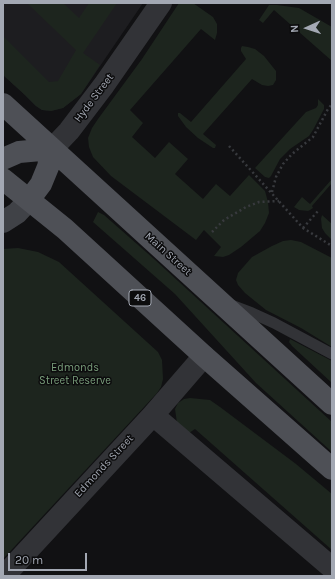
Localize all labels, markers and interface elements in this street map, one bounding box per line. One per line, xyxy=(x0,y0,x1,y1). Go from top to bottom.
north arrow xyxy=(287,8,327,48)
text: N xyxy=(288,24,301,33)
street label: Hyde Street xyxy=(71,71,117,125)
street label: Main Street xyxy=(142,230,194,278)
road number: 46 xyxy=(129,290,151,306)
park label: Edmonds Street Reserve xyxy=(39,361,111,387)
street label: Edmonds Street xyxy=(72,432,136,500)
scale bar xyxy=(10,545,89,571)
text: 20 m xyxy=(15,553,43,567)

